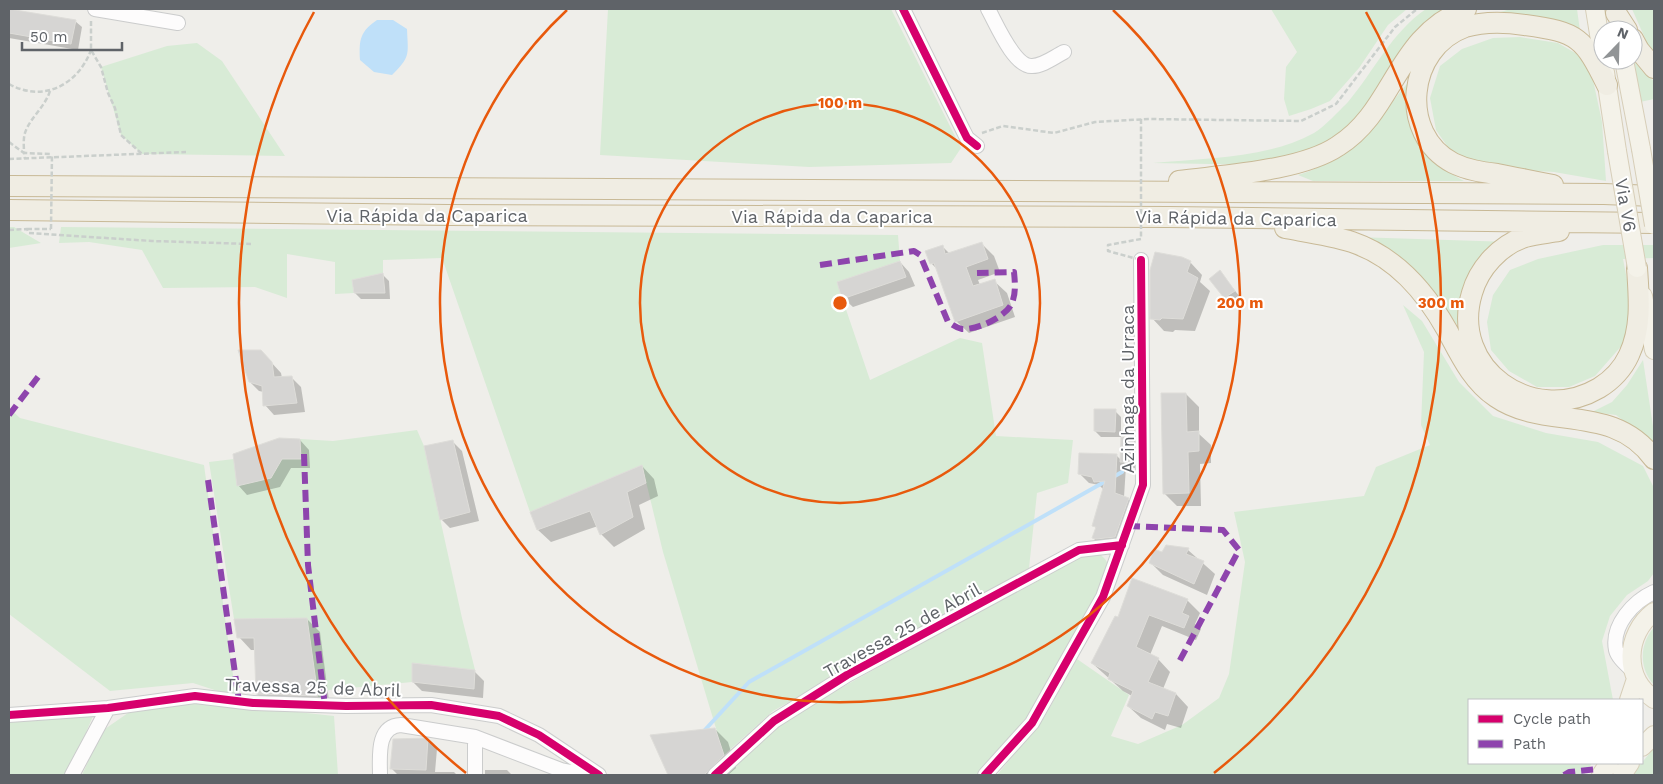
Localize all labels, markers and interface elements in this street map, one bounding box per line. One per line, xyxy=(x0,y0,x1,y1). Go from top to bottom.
scale bar xyxy=(22,20,122,52)
north arrow xyxy=(1593,20,1643,70)
text: N xyxy=(1615,24,1631,42)
text: 50 m xyxy=(30,28,67,46)
text: 100 m xyxy=(818,94,862,112)
street label: Via V6 xyxy=(1611,177,1641,233)
street label: Via Rápida da Caparica xyxy=(326,205,528,226)
street label: Via Rápida da Caparica xyxy=(731,206,933,227)
street label: Via Rápida da Caparica xyxy=(1135,206,1337,230)
centre of rings xyxy=(831,294,849,312)
text: 200 m xyxy=(1217,294,1263,312)
text: 300 m xyxy=(1418,294,1464,312)
street label: Azinhaga da Urraca xyxy=(1117,305,1138,473)
street label: Travessa 25 de Abril xyxy=(820,578,985,682)
street label: Travessa 25 de Abril xyxy=(225,673,402,701)
legend xyxy=(1468,699,1643,764)
text: Cycle path xyxy=(1513,710,1591,728)
text: Path xyxy=(1513,735,1546,753)

